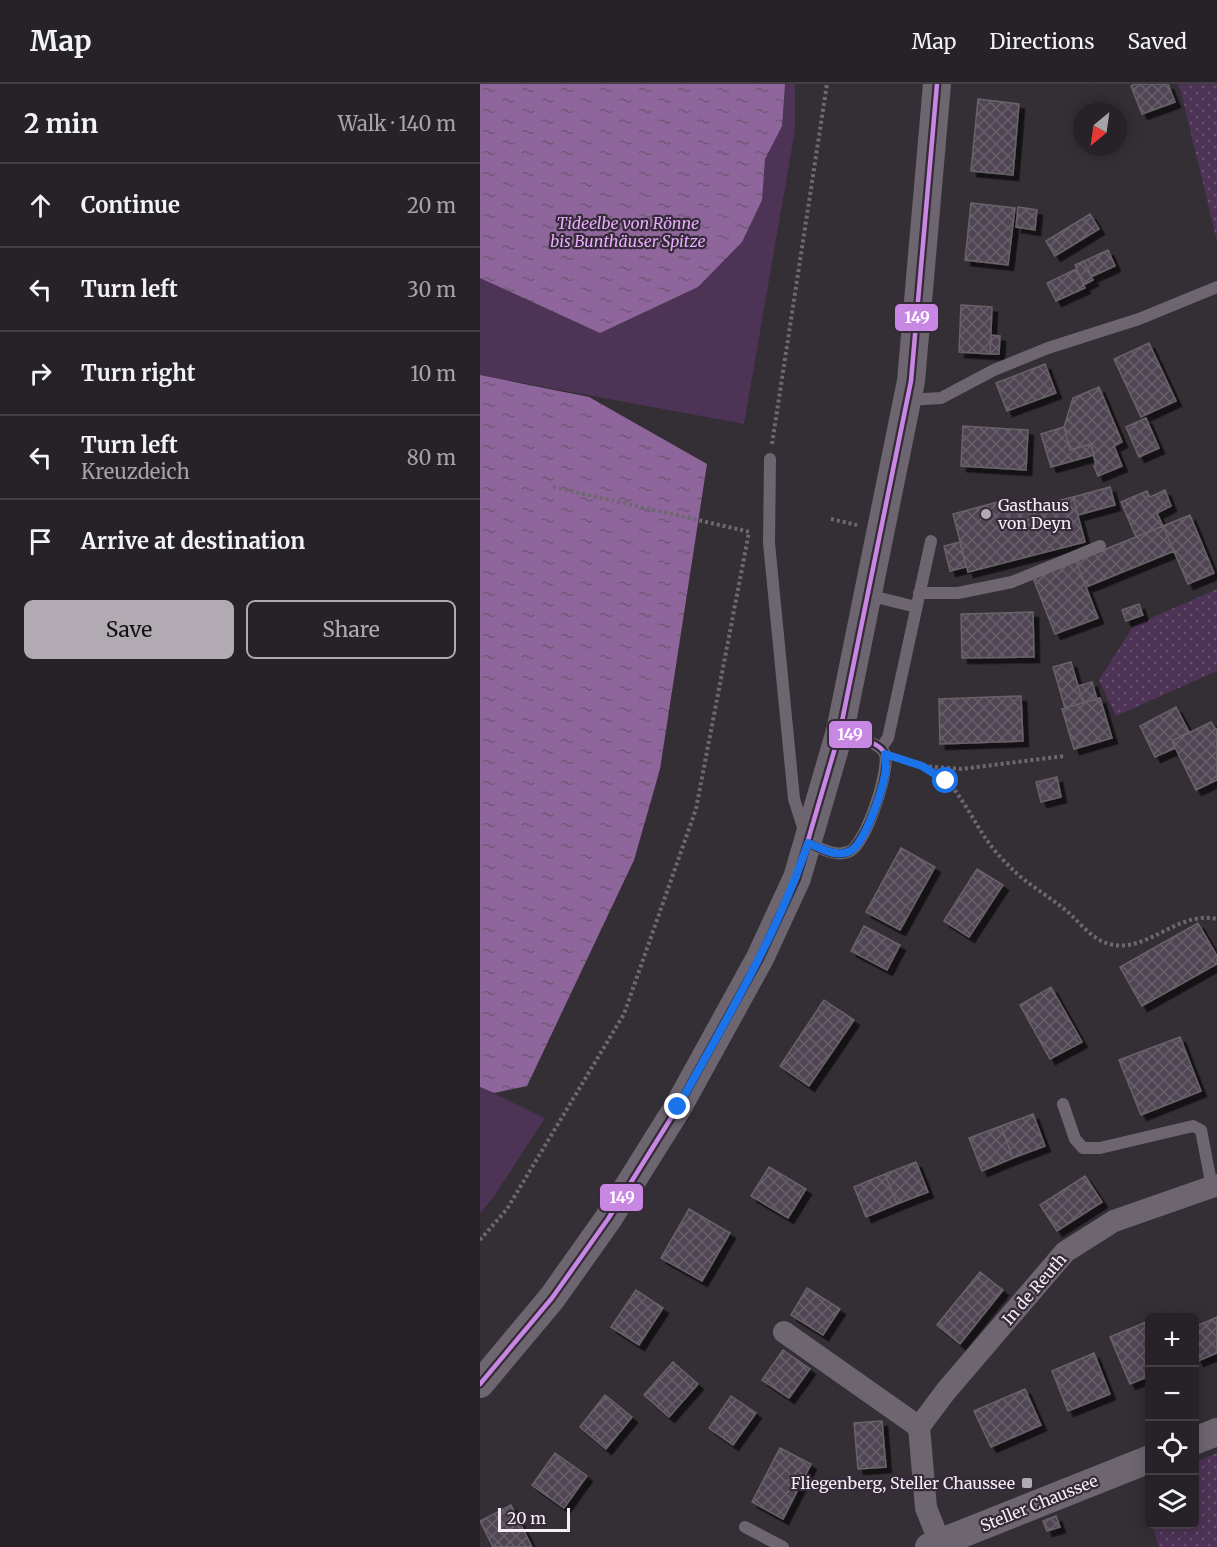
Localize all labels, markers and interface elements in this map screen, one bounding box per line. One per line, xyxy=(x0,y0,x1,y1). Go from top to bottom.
text: Map xyxy=(30,23,92,59)
text: Map xyxy=(912,28,956,55)
text: Directions xyxy=(989,28,1094,55)
text: Saved xyxy=(1127,28,1187,55)
north arrow xyxy=(1073,102,1127,156)
text: 2 min xyxy=(24,107,98,140)
text: Walk · 140 m xyxy=(338,111,456,136)
icon: ahead xyxy=(24,189,57,222)
text: Continue xyxy=(81,191,180,219)
text: 20 m xyxy=(407,193,456,218)
park label: Tideelbe von Rönne bis Bunthäuser Spitze xyxy=(550,213,706,251)
icon: left xyxy=(24,273,57,306)
text: Turn left xyxy=(81,275,178,303)
text: 30 m xyxy=(407,277,456,302)
line badge: 149 xyxy=(894,303,939,332)
text: 149 xyxy=(904,307,930,327)
icon: right xyxy=(24,357,57,390)
text: Turn right xyxy=(81,359,195,387)
text: 10 m xyxy=(410,361,456,386)
text: Turn left xyxy=(81,431,178,459)
icon: left xyxy=(24,441,57,474)
text: 80 m xyxy=(407,445,456,470)
text: Kreuzdeich xyxy=(81,459,190,484)
place label: Gasthaus von Deyn xyxy=(997,495,1072,533)
marker: Gasthaus von Deyn xyxy=(979,507,993,521)
icon: arrive xyxy=(24,525,57,558)
text: Arrive at destination xyxy=(81,527,305,555)
button: Save xyxy=(24,600,234,659)
button: Share xyxy=(246,600,456,659)
line badge: 149 xyxy=(828,720,873,749)
text: 149 xyxy=(837,724,863,744)
route start xyxy=(932,767,958,793)
route end xyxy=(664,1093,690,1119)
line badge: 149 xyxy=(599,1183,644,1212)
text: 149 xyxy=(609,1187,635,1207)
street label: In de Reuth xyxy=(998,1249,1071,1329)
map controls xyxy=(1145,1313,1199,1529)
button: + xyxy=(1145,1313,1199,1367)
button: − xyxy=(1145,1367,1199,1421)
button: locate xyxy=(1145,1421,1199,1475)
street label: Steller Chaussee xyxy=(977,1470,1101,1536)
place label: Fliegenberg, Steller Chaussee xyxy=(791,1473,1015,1493)
button: layers xyxy=(1145,1475,1199,1529)
marker: Fliegenberg, Steller Chaussee xyxy=(1020,1476,1034,1490)
scale bar xyxy=(498,1505,570,1532)
text: 20 m xyxy=(507,1508,546,1528)

